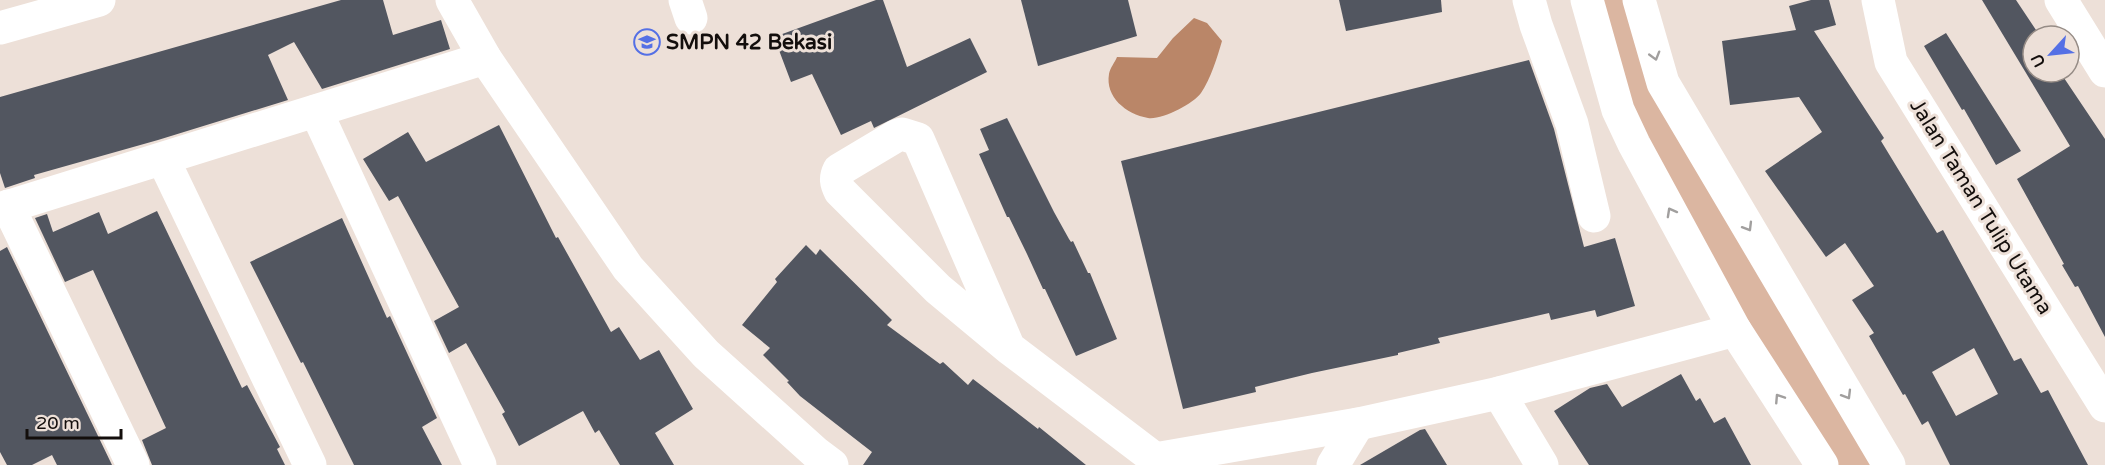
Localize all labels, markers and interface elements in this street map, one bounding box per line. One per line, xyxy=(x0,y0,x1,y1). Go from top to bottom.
north arrow xyxy=(2021,24,2081,84)
school or university icon: SMPN 42 Bekasi xyxy=(632,27,662,57)
place label: SMPN 42 Bekasi xyxy=(666,30,832,55)
one-way arrow xyxy=(1648,50,1660,61)
text: U xyxy=(2027,50,2050,70)
street label: Jalan Taman Tulip Utama xyxy=(1904,95,2058,319)
one-way arrow xyxy=(1667,207,1678,218)
one-way arrow xyxy=(1741,221,1752,231)
one-way arrow xyxy=(1840,389,1852,399)
one-way arrow xyxy=(1775,394,1787,404)
scale bar xyxy=(27,402,122,440)
text: 20 m xyxy=(36,412,80,434)

